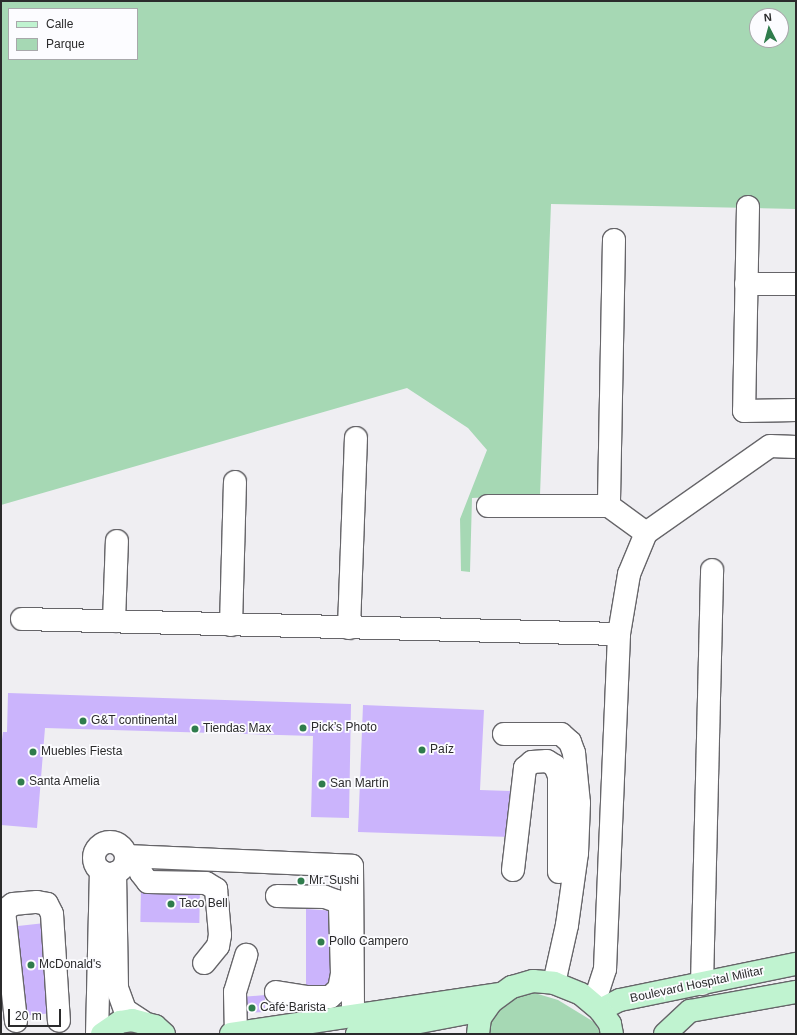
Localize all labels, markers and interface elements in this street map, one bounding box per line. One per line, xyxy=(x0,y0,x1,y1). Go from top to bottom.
legend xyxy=(8,8,138,60)
north arrow xyxy=(749,8,789,48)
text: N xyxy=(763,11,772,23)
text: Calle xyxy=(46,17,73,31)
text: Parque xyxy=(46,37,85,51)
place label: G&T continental xyxy=(91,714,177,728)
marker: G&T continental xyxy=(78,716,88,726)
place label: Pick’s Photo xyxy=(311,721,377,735)
place label: Tiendas Max xyxy=(203,722,271,736)
marker: Pick’s Photo xyxy=(298,723,308,733)
marker: Tiendas Max xyxy=(190,724,200,734)
place label: Paíz xyxy=(430,743,454,757)
place label: Muebles Fiesta xyxy=(41,745,122,759)
marker: Paíz xyxy=(417,745,427,755)
marker: Muebles Fiesta xyxy=(28,747,38,757)
place label: Santa Amelia xyxy=(29,775,100,789)
marker: Santa Amelia xyxy=(16,777,26,787)
place label: San Martín xyxy=(330,777,389,791)
marker: San Martín xyxy=(317,779,327,789)
place label: Mr. Sushi xyxy=(309,874,359,888)
marker: Mr. Sushi xyxy=(296,876,306,886)
place label: Taco Bell xyxy=(179,897,228,911)
marker: Taco Bell xyxy=(166,899,176,909)
place label: Pollo Campero xyxy=(329,935,408,949)
marker: Pollo Campero xyxy=(316,937,326,947)
place label: McDonald's xyxy=(39,958,101,972)
marker: McDonald's xyxy=(26,960,36,970)
street label: Boulevard Hospital Militar xyxy=(629,964,765,1006)
scale bar xyxy=(10,1001,63,1027)
place label: Café Barista xyxy=(260,1001,326,1015)
marker: Café Barista xyxy=(247,1003,257,1013)
text: 20 m xyxy=(15,1009,42,1023)

